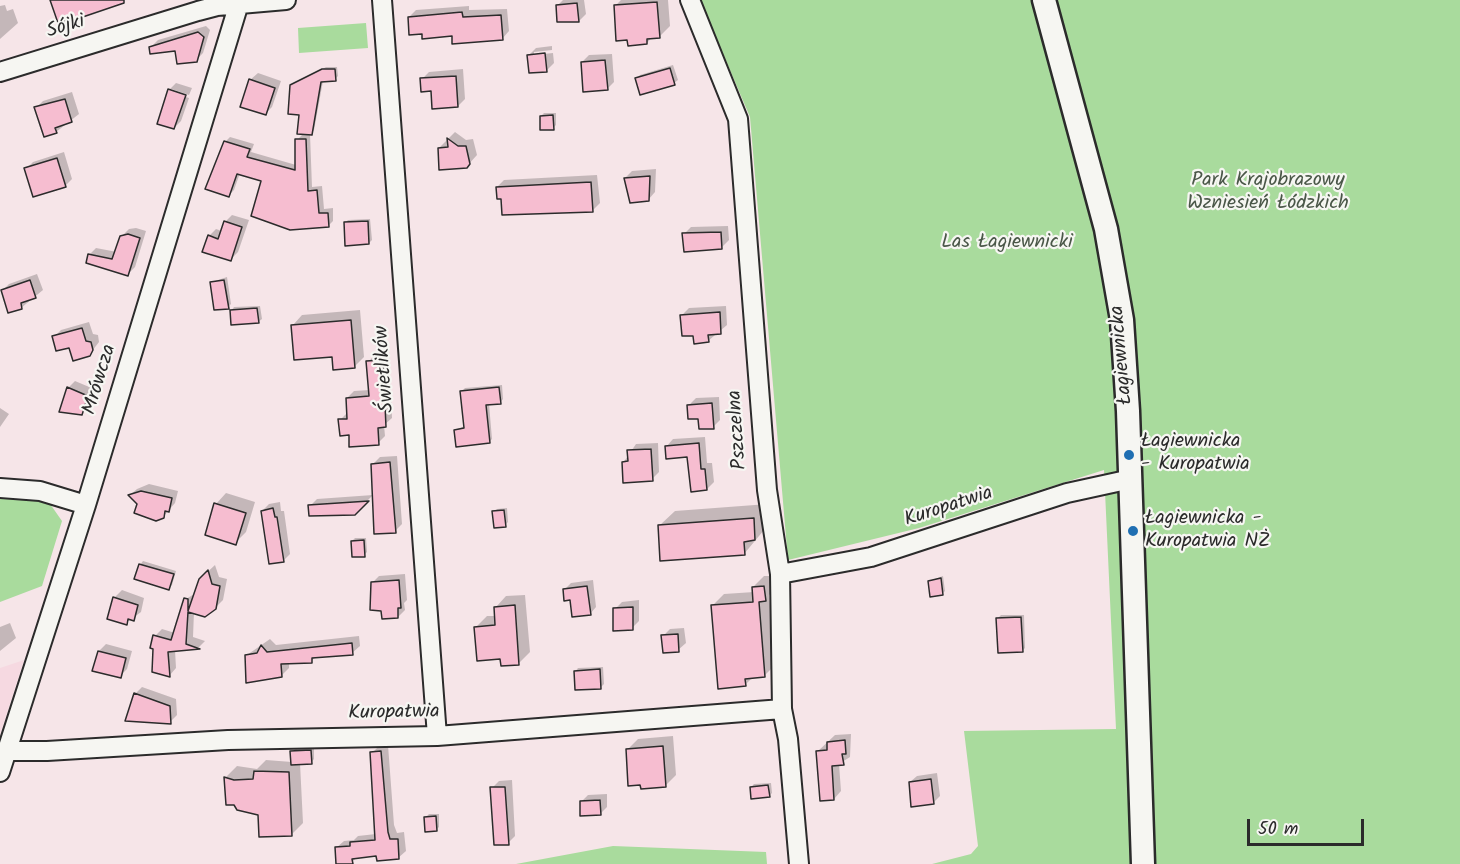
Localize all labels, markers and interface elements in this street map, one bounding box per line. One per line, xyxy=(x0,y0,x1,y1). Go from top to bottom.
street label: Sójki xyxy=(44,11,88,45)
park label: Park Krajobrazowy Wzniesień Łódzkich xyxy=(1187,170,1349,217)
park label: Las Łagiewnicki xyxy=(941,232,1073,256)
street label: Łagiewnicka xyxy=(1107,304,1139,406)
street label: Świetlików xyxy=(371,325,401,413)
street label: Mrówcza xyxy=(79,342,123,418)
street label: Pszczelna xyxy=(724,389,754,471)
place label: Łagiewnicka - Kuropatwia xyxy=(1141,431,1250,478)
marker: Łagiewnicka - Kuropatwia xyxy=(1122,448,1136,462)
street label: Kuropatwia xyxy=(902,482,996,534)
place label: Łagiewnicka - Kuropatwia NŻ xyxy=(1145,508,1270,555)
marker: Łagiewnicka - Kuropatwia NŻ xyxy=(1126,524,1140,538)
street label: Kuropatwia xyxy=(348,701,440,727)
scale bar xyxy=(1250,807,1367,845)
text: 50 m xyxy=(1258,815,1298,844)

